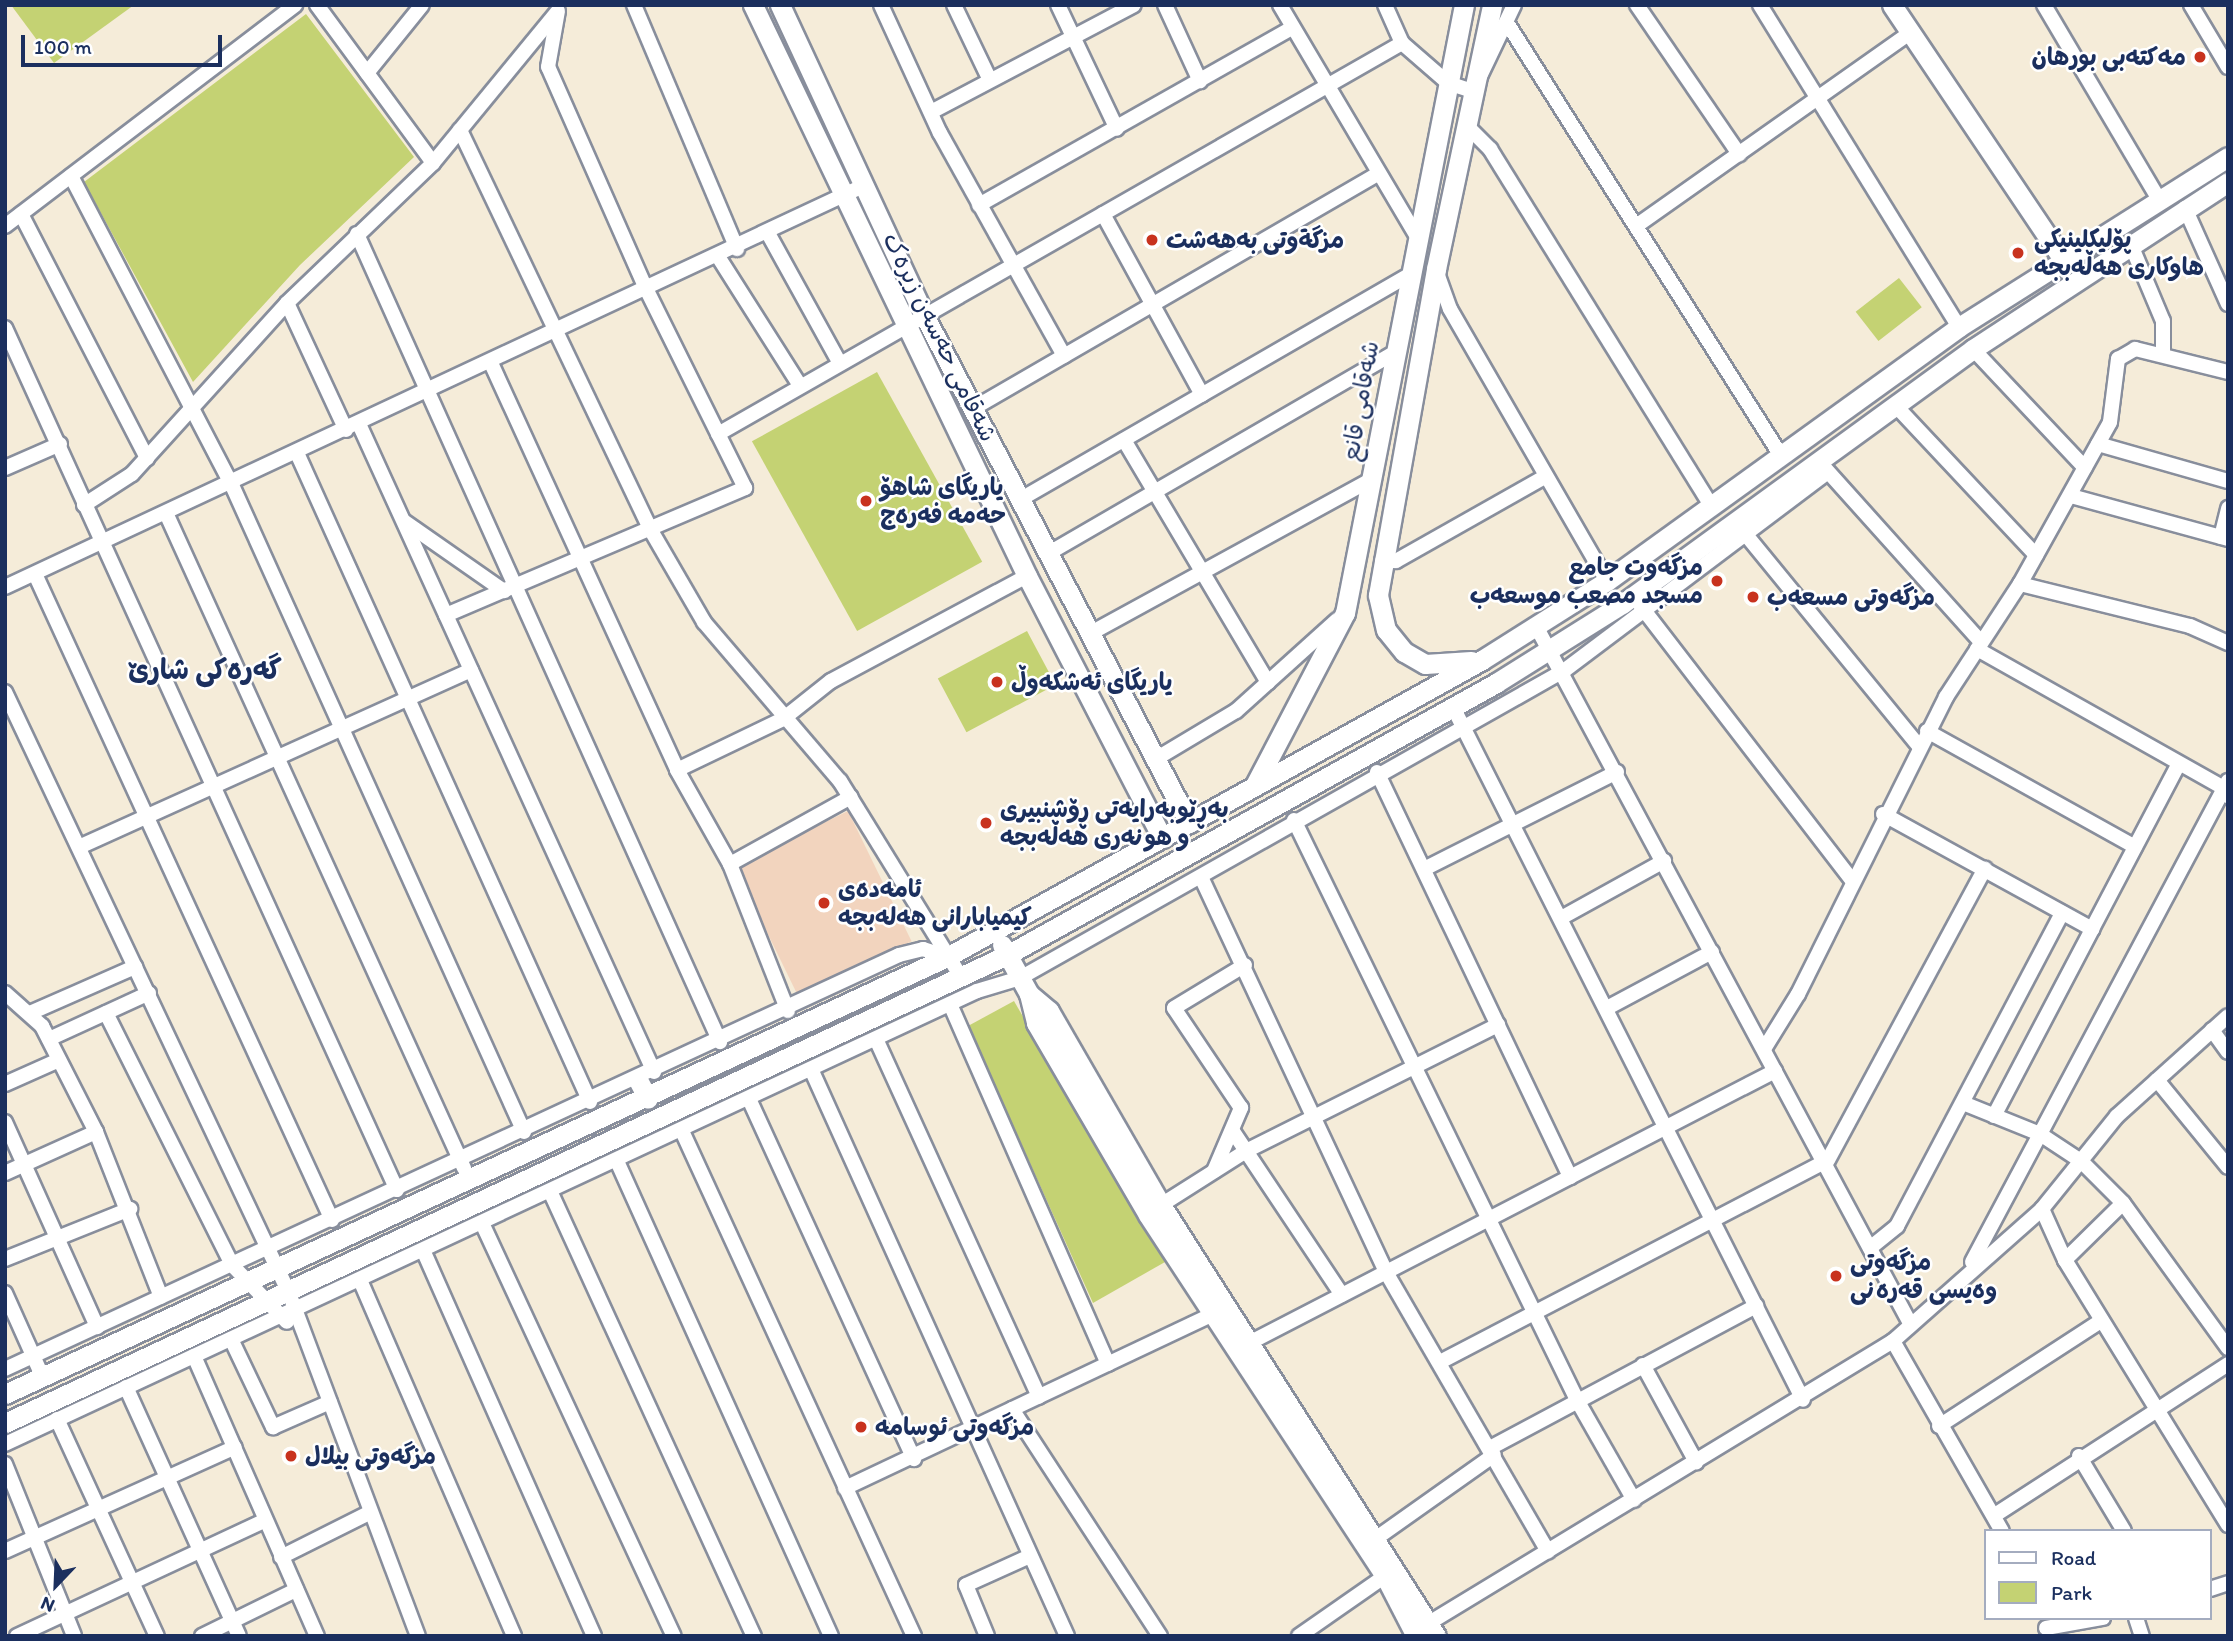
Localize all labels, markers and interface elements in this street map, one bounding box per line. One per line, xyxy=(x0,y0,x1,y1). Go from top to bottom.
scale bar xyxy=(24,21,226,65)
text: 100 m xyxy=(34,34,92,59)
place label: مەکتەبی بورهان xyxy=(2031,43,2186,71)
marker: مەکتەبی بورهان xyxy=(2192,49,2208,65)
place label: پۆلیکلینیکی هاوکاری هەڵەبجە xyxy=(2034,225,2204,281)
place label: مزگةوتى بەھەشت xyxy=(1166,226,1344,254)
street label: شەقامی حەسەن زیرەک xyxy=(877,228,1003,446)
marker: مزگةوتى بەھەشت xyxy=(1144,232,1160,248)
marker: پۆلیکلینیکی هاوکاری هەڵەبجە xyxy=(2008,243,2028,263)
street label: شەقامی قانع xyxy=(1335,339,1385,463)
place label: یاریگای شاهۆ حەمە فەرەج xyxy=(880,473,1006,529)
marker: یاریگای شاهۆ حەمە فەرەج xyxy=(858,493,874,509)
place label: مزگەوت جامع مسجد مصعب موسعەب xyxy=(1470,553,1703,609)
marker: مزگەوت جامع مسجد مصعب موسعەب xyxy=(1709,573,1725,589)
place label: مزگەوتی مسعەب xyxy=(1767,583,1935,611)
marker: مزگەوتی مسعەب xyxy=(1745,589,1761,605)
district label: گەرەکی شارێ xyxy=(128,652,282,686)
place label: یاریگای ئەشکەوڵ xyxy=(1011,668,1172,696)
marker: یاریگای ئەشکەوڵ xyxy=(989,674,1005,690)
place label: بەڕێوبەرایەتی ڕۆشنبیری و هونەری هەڵەبجە xyxy=(1000,795,1229,851)
marker: بەڕێوبەرایەتی ڕۆشنبیری و هونەری هەڵەبجە xyxy=(978,815,994,831)
place label: ئامەدەی کیمیابارانی هەلەبجە xyxy=(838,875,1032,931)
marker: ئامەدەی کیمیابارانی هەلەبجە xyxy=(816,895,832,911)
place label: مزگەوتی وەیسی قەرەنی xyxy=(1850,1248,1997,1304)
marker: مزگەوتی وەیسی قەرەنی xyxy=(1828,1268,1844,1284)
place label: مزگەوتی ئوسامە xyxy=(875,1413,1034,1441)
marker: مزگەوتی ئوسامە xyxy=(853,1419,869,1435)
place label: مزگەوتی بیلال xyxy=(305,1442,436,1470)
marker: مزگەوتی بیلال xyxy=(283,1448,299,1464)
legend xyxy=(1984,1529,2212,1620)
text: Road xyxy=(2051,1545,2096,1570)
north arrow xyxy=(21,1550,91,1620)
text: Park xyxy=(2051,1580,2092,1605)
text: N xyxy=(37,1592,58,1618)

